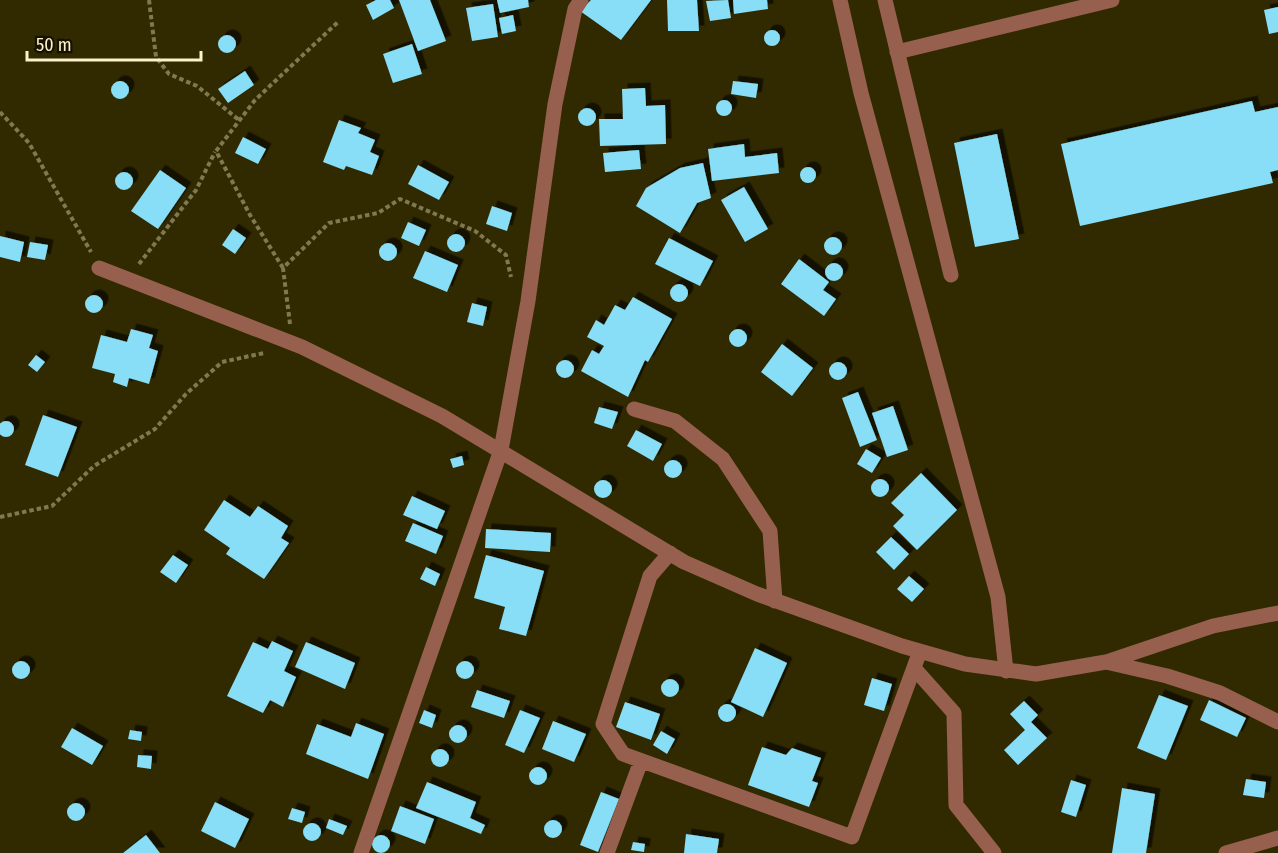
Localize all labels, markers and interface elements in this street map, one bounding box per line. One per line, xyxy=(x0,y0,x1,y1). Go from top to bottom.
scale bar xyxy=(27,24,201,62)
text: 50 m xyxy=(36,34,72,56)

